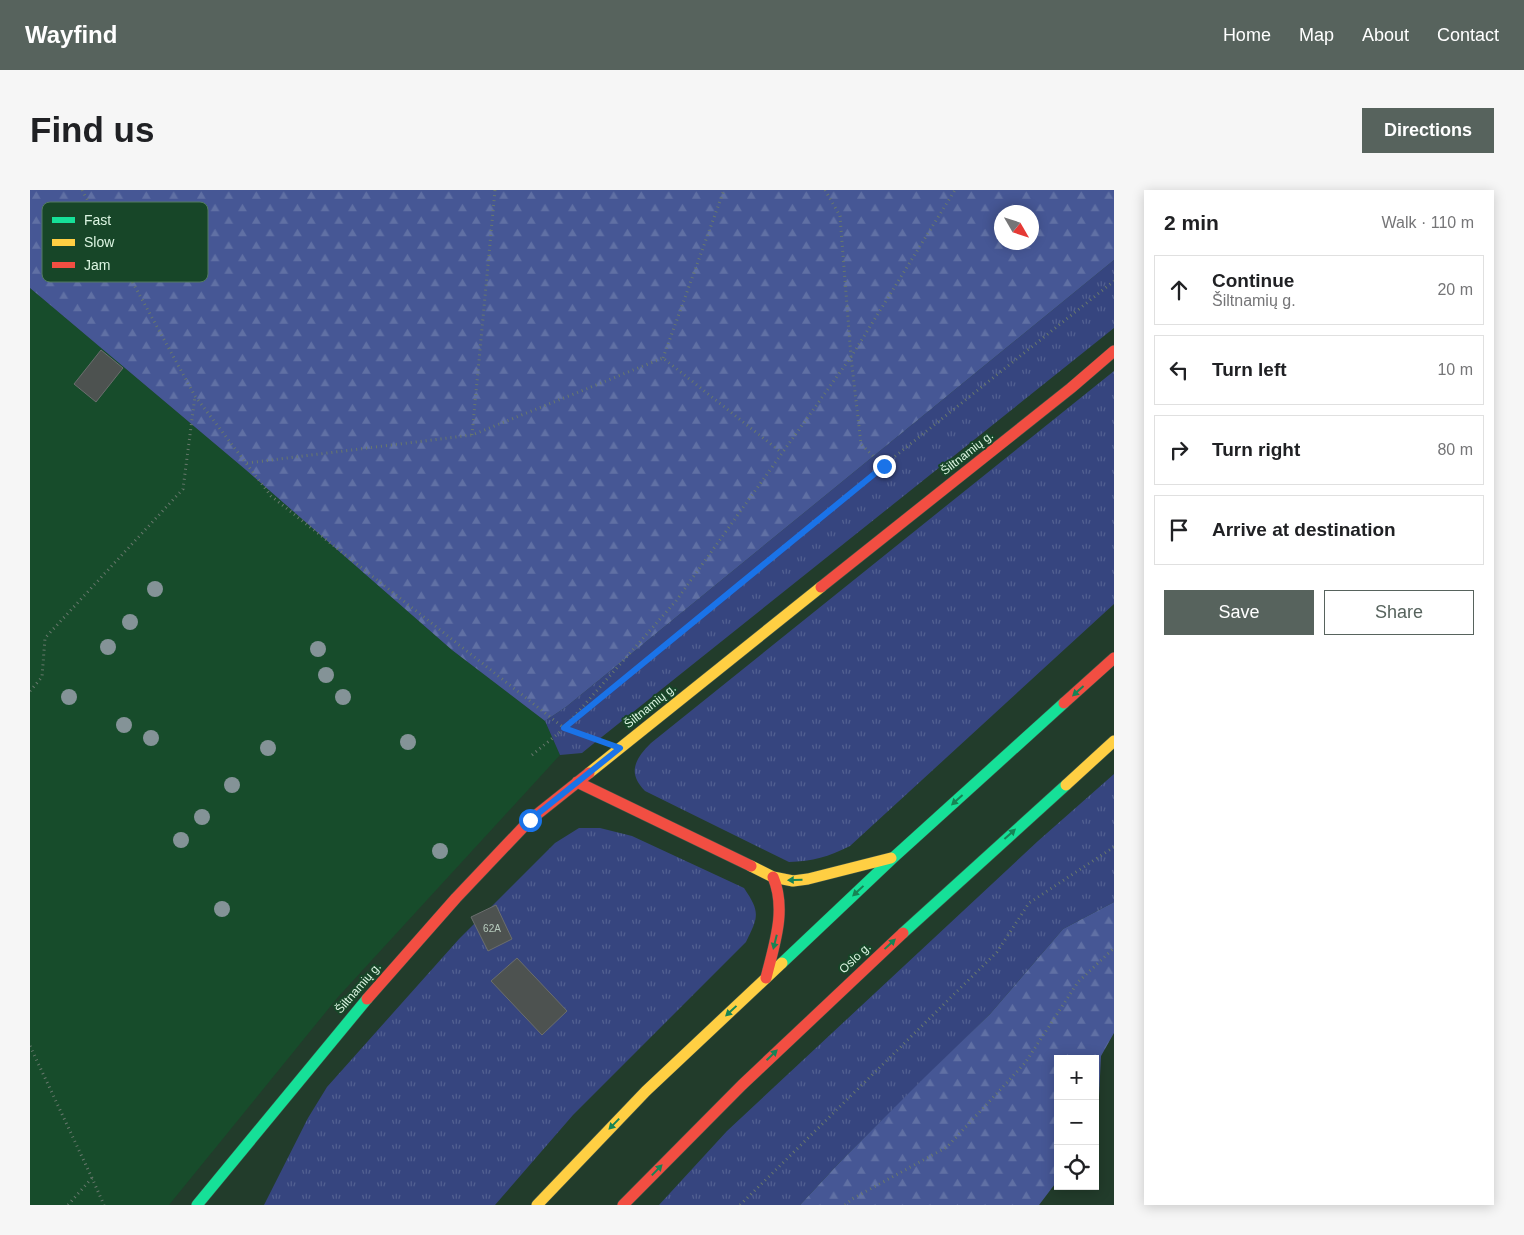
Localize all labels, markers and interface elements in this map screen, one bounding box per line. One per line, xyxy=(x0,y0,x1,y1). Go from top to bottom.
text: Wayfind xyxy=(25,21,117,48)
text: Home xyxy=(1223,25,1271,45)
text: Map xyxy=(1299,25,1334,45)
text: About xyxy=(1362,25,1409,45)
text: Contact xyxy=(1437,25,1499,45)
button: Directions xyxy=(1362,108,1494,153)
text: Find us xyxy=(30,110,154,149)
legend xyxy=(42,202,208,282)
north arrow xyxy=(994,205,1039,250)
text: 2 min xyxy=(1164,211,1219,234)
text: Fast xyxy=(84,212,111,228)
text: Walk · 110 m xyxy=(1382,214,1474,231)
text: Slow xyxy=(84,234,115,250)
text: Jam xyxy=(84,257,110,273)
text: Continue xyxy=(1212,270,1294,291)
icon: ahead xyxy=(1165,276,1193,304)
text: 20 m xyxy=(1437,281,1473,298)
text: Šiltnamių g. xyxy=(1212,292,1296,309)
icon: left xyxy=(1165,356,1193,384)
text: Turn left xyxy=(1212,359,1287,380)
text: 10 m xyxy=(1437,361,1473,378)
street label: Šiltnamių g. xyxy=(937,427,996,478)
icon: right xyxy=(1165,436,1193,464)
text: Turn right xyxy=(1212,439,1300,460)
text: 80 m xyxy=(1437,441,1473,458)
route end xyxy=(873,455,896,478)
icon: arrive xyxy=(1165,516,1193,544)
text: Arrive at destination xyxy=(1212,519,1396,540)
button: Save xyxy=(1164,590,1314,635)
button: Share xyxy=(1324,590,1474,635)
street label: Šiltnamių g. xyxy=(621,680,679,731)
one-way arrow xyxy=(1072,685,1084,697)
one-way arrow xyxy=(952,794,964,806)
route start xyxy=(519,809,542,832)
one-way arrow xyxy=(1004,828,1016,840)
one-way arrow xyxy=(787,876,803,884)
one-way arrow xyxy=(853,885,865,897)
house number: 62A xyxy=(483,923,501,934)
one-way arrow xyxy=(771,935,779,950)
one-way arrow xyxy=(884,938,896,950)
street label: Oslo g. xyxy=(836,940,874,976)
street label: Šiltnamių g. xyxy=(331,959,384,1016)
one-way arrow xyxy=(725,1005,737,1017)
one-way arrow xyxy=(766,1049,778,1061)
map controls xyxy=(1054,1055,1099,1190)
button: + xyxy=(1054,1055,1099,1100)
button: − xyxy=(1054,1100,1099,1145)
one-way arrow xyxy=(608,1118,620,1130)
button: locate xyxy=(1054,1145,1099,1190)
one-way arrow xyxy=(651,1164,663,1176)

